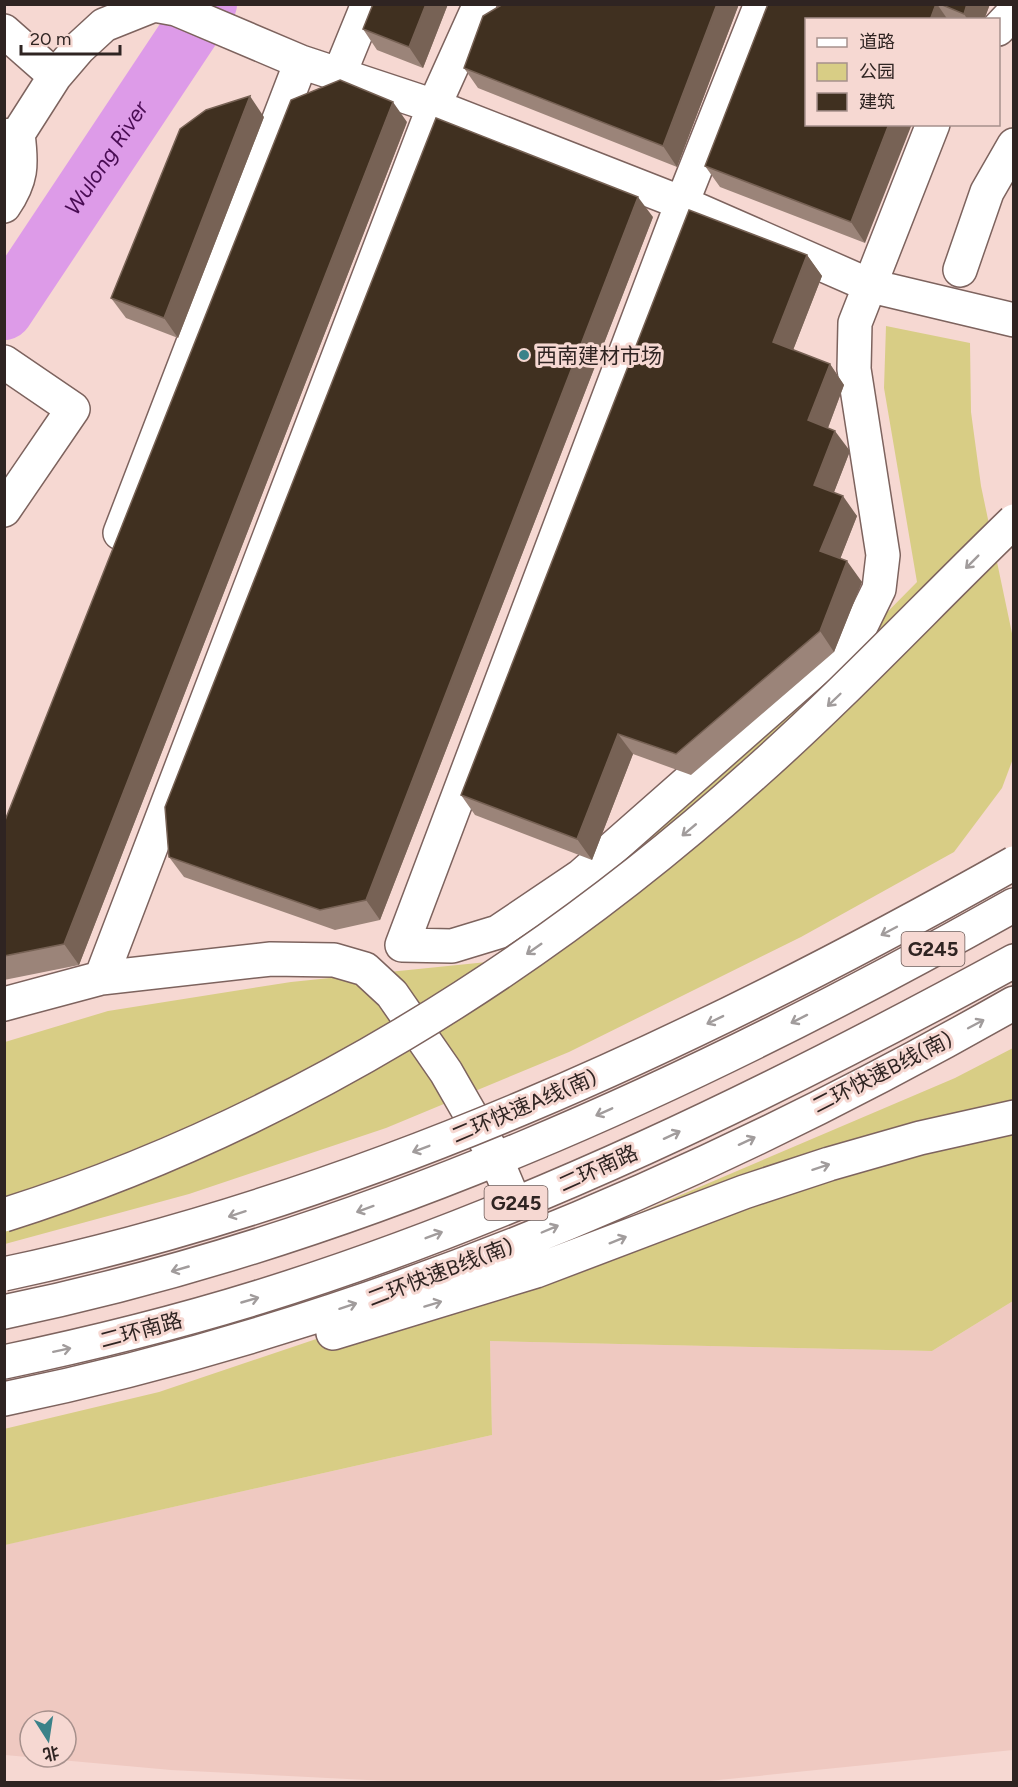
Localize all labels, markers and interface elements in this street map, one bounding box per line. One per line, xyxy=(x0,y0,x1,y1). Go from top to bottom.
scale bar xyxy=(21,18,120,56)
legend xyxy=(805,18,1000,126)
text: 20 m xyxy=(30,28,71,50)
text: 道路 xyxy=(859,31,895,53)
text: 公园 xyxy=(859,61,895,83)
text: 建筑 xyxy=(859,91,895,113)
water label: Wulong River xyxy=(58,94,154,220)
place label: 西南建材市场 xyxy=(536,343,662,368)
marker: 西南建材市场 xyxy=(517,348,531,362)
one-way arrow xyxy=(964,554,979,569)
one-way arrow xyxy=(826,692,841,707)
one-way arrow xyxy=(681,824,697,837)
one-way arrow xyxy=(880,926,898,937)
road number: G245 xyxy=(902,932,964,966)
one-way arrow xyxy=(527,943,543,955)
one-way arrow xyxy=(790,1014,808,1026)
one-way arrow xyxy=(707,1015,725,1027)
one-way arrow xyxy=(967,1017,985,1029)
street label: 二环快速B线(南) xyxy=(808,1026,956,1118)
street label: 二环快速A线(南) xyxy=(448,1064,600,1148)
one-way arrow xyxy=(595,1107,614,1118)
one-way arrow xyxy=(663,1129,681,1140)
one-way arrow xyxy=(737,1135,755,1147)
street label: 二环南路 xyxy=(555,1139,641,1197)
one-way arrow xyxy=(412,1144,431,1155)
one-way arrow xyxy=(811,1160,830,1171)
road number: G245 xyxy=(484,1186,548,1220)
one-way arrow xyxy=(356,1205,375,1216)
one-way arrow xyxy=(228,1209,247,1220)
one-way arrow xyxy=(540,1223,558,1234)
one-way arrow xyxy=(424,1229,443,1240)
street label: 二环快速B线(南) xyxy=(364,1233,516,1311)
one-way arrow xyxy=(608,1234,626,1245)
one-way arrow xyxy=(171,1264,190,1275)
one-way arrow xyxy=(240,1294,259,1305)
one-way arrow xyxy=(424,1298,443,1309)
one-way arrow xyxy=(338,1300,357,1311)
street label: 二环南路 xyxy=(97,1307,185,1353)
one-way arrow xyxy=(51,1344,71,1355)
north arrow xyxy=(18,1709,78,1769)
text: 北 xyxy=(41,1742,61,1764)

